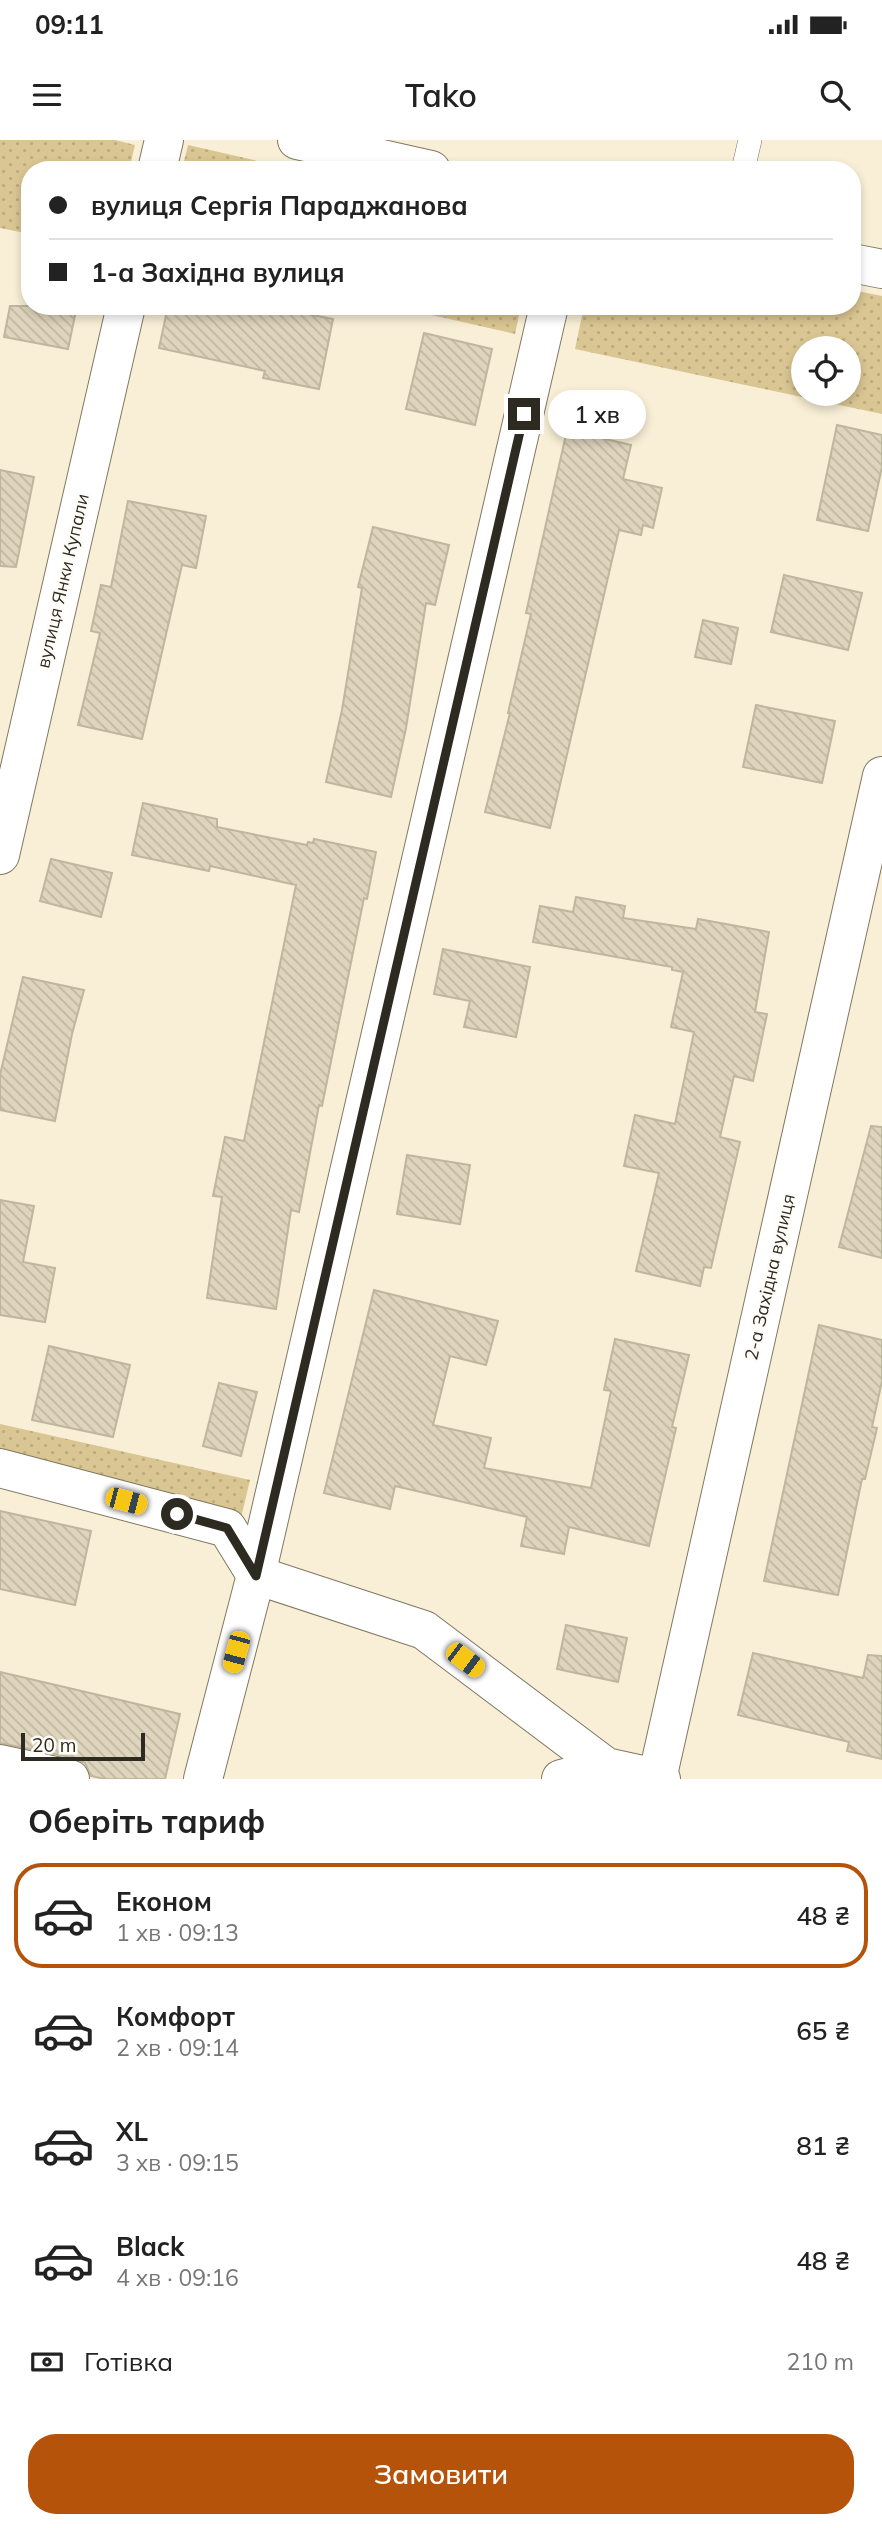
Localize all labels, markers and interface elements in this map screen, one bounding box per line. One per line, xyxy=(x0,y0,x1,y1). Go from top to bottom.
text: 09:11 xyxy=(35,8,104,41)
text: Tako xyxy=(405,75,477,115)
icon: menu xyxy=(28,76,66,114)
icon: search xyxy=(816,76,854,114)
text: вулиця Сергія Параджанова xyxy=(91,189,468,222)
text: 1-а Західна вулиця xyxy=(91,256,345,289)
map controls xyxy=(791,336,861,406)
button: locate xyxy=(791,336,861,406)
callout: 1 хв xyxy=(548,390,646,438)
route end xyxy=(508,398,540,430)
text: 1 хв xyxy=(574,400,620,429)
street label: вулиця Янки Купали xyxy=(31,491,94,670)
street label: 2-а Західна вулиця xyxy=(739,1191,800,1362)
car xyxy=(103,1485,150,1517)
route start xyxy=(161,1498,193,1530)
car xyxy=(221,1629,252,1675)
car xyxy=(442,1639,489,1681)
scale bar xyxy=(21,1730,145,1762)
text: 20 m xyxy=(32,1733,76,1757)
text: Оберіть тариф xyxy=(28,1801,265,1841)
icon: car xyxy=(32,1884,95,1947)
text: Економ xyxy=(116,1885,212,1918)
text: 48 ₴ xyxy=(796,1899,850,1932)
text: 1 хв · 09:13 xyxy=(116,1918,239,1947)
icon: car xyxy=(32,1999,95,2062)
text: Комфорт xyxy=(116,2000,235,2033)
text: 65 ₴ xyxy=(796,2014,850,2047)
text: 2 хв · 09:14 xyxy=(116,2033,239,2062)
icon: car xyxy=(32,2114,95,2177)
text: XL xyxy=(116,2115,148,2148)
text: 81 ₴ xyxy=(796,2129,850,2162)
text: 3 хв · 09:15 xyxy=(116,2148,239,2177)
icon: car xyxy=(32,2229,95,2292)
text: Black xyxy=(116,2230,184,2263)
text: 48 ₴ xyxy=(796,2244,850,2277)
text: 4 хв · 09:16 xyxy=(116,2263,239,2292)
icon: cash xyxy=(28,2343,66,2381)
text: Готівка xyxy=(84,2345,173,2378)
text: 210 m xyxy=(786,2347,854,2376)
button: Замовити xyxy=(28,2434,854,2514)

